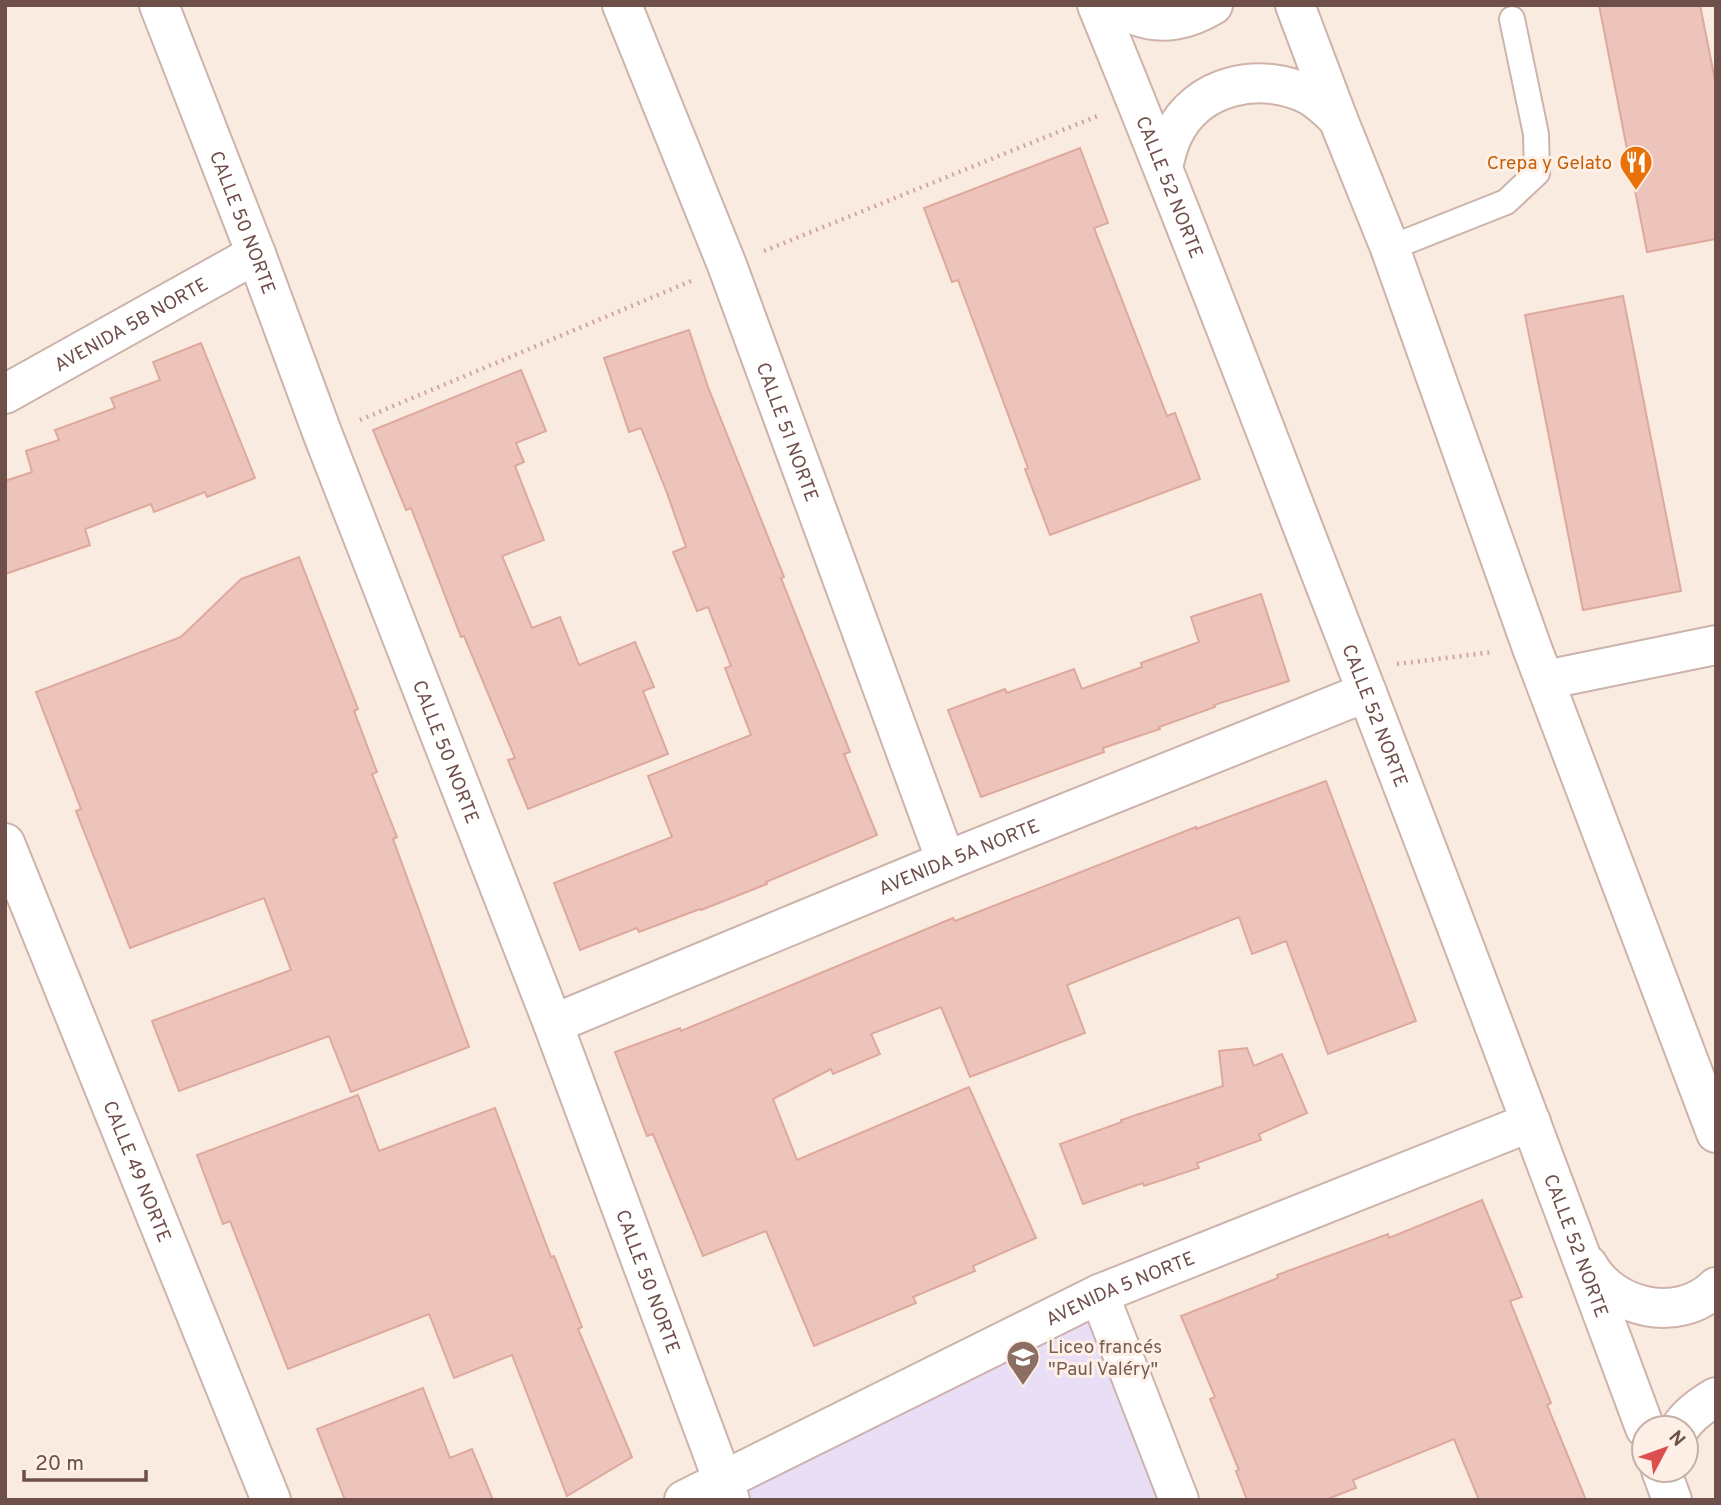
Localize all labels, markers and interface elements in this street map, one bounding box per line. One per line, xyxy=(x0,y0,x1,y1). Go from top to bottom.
street label: CALLE 52 NORTE xyxy=(1129,113,1207,262)
restaurant icon: Crepa y Gelato xyxy=(1617,143,1655,192)
street label: CALLE 50 NORTE xyxy=(203,148,280,298)
place label: Crepa y Gelato xyxy=(1487,152,1612,176)
street label: AVENIDA 5B NORTE xyxy=(51,273,213,378)
street label: CALLE 51 NORTE xyxy=(750,359,823,505)
street label: CALLE 52 NORTE xyxy=(1335,641,1412,791)
street label: CALLE 50 NORTE xyxy=(406,677,484,827)
street label: AVENIDA 5A NORTE xyxy=(875,815,1044,902)
street label: CALLE 49 NORTE xyxy=(97,1098,175,1246)
street label: CALLE 52 NORTE xyxy=(1537,1171,1613,1321)
street label: CALLE 50 NORTE xyxy=(609,1207,684,1357)
street label: AVENIDA 5 NORTE xyxy=(1042,1247,1199,1332)
place label: Liceo francés "Paul Valéry" xyxy=(1048,1336,1162,1382)
school or university icon: Liceo francés "Paul Valéry" xyxy=(1004,1338,1042,1387)
north arrow xyxy=(1630,1414,1700,1484)
text: N xyxy=(1663,1426,1690,1452)
scale bar xyxy=(24,1438,147,1482)
text: 20 m xyxy=(35,1451,84,1478)

